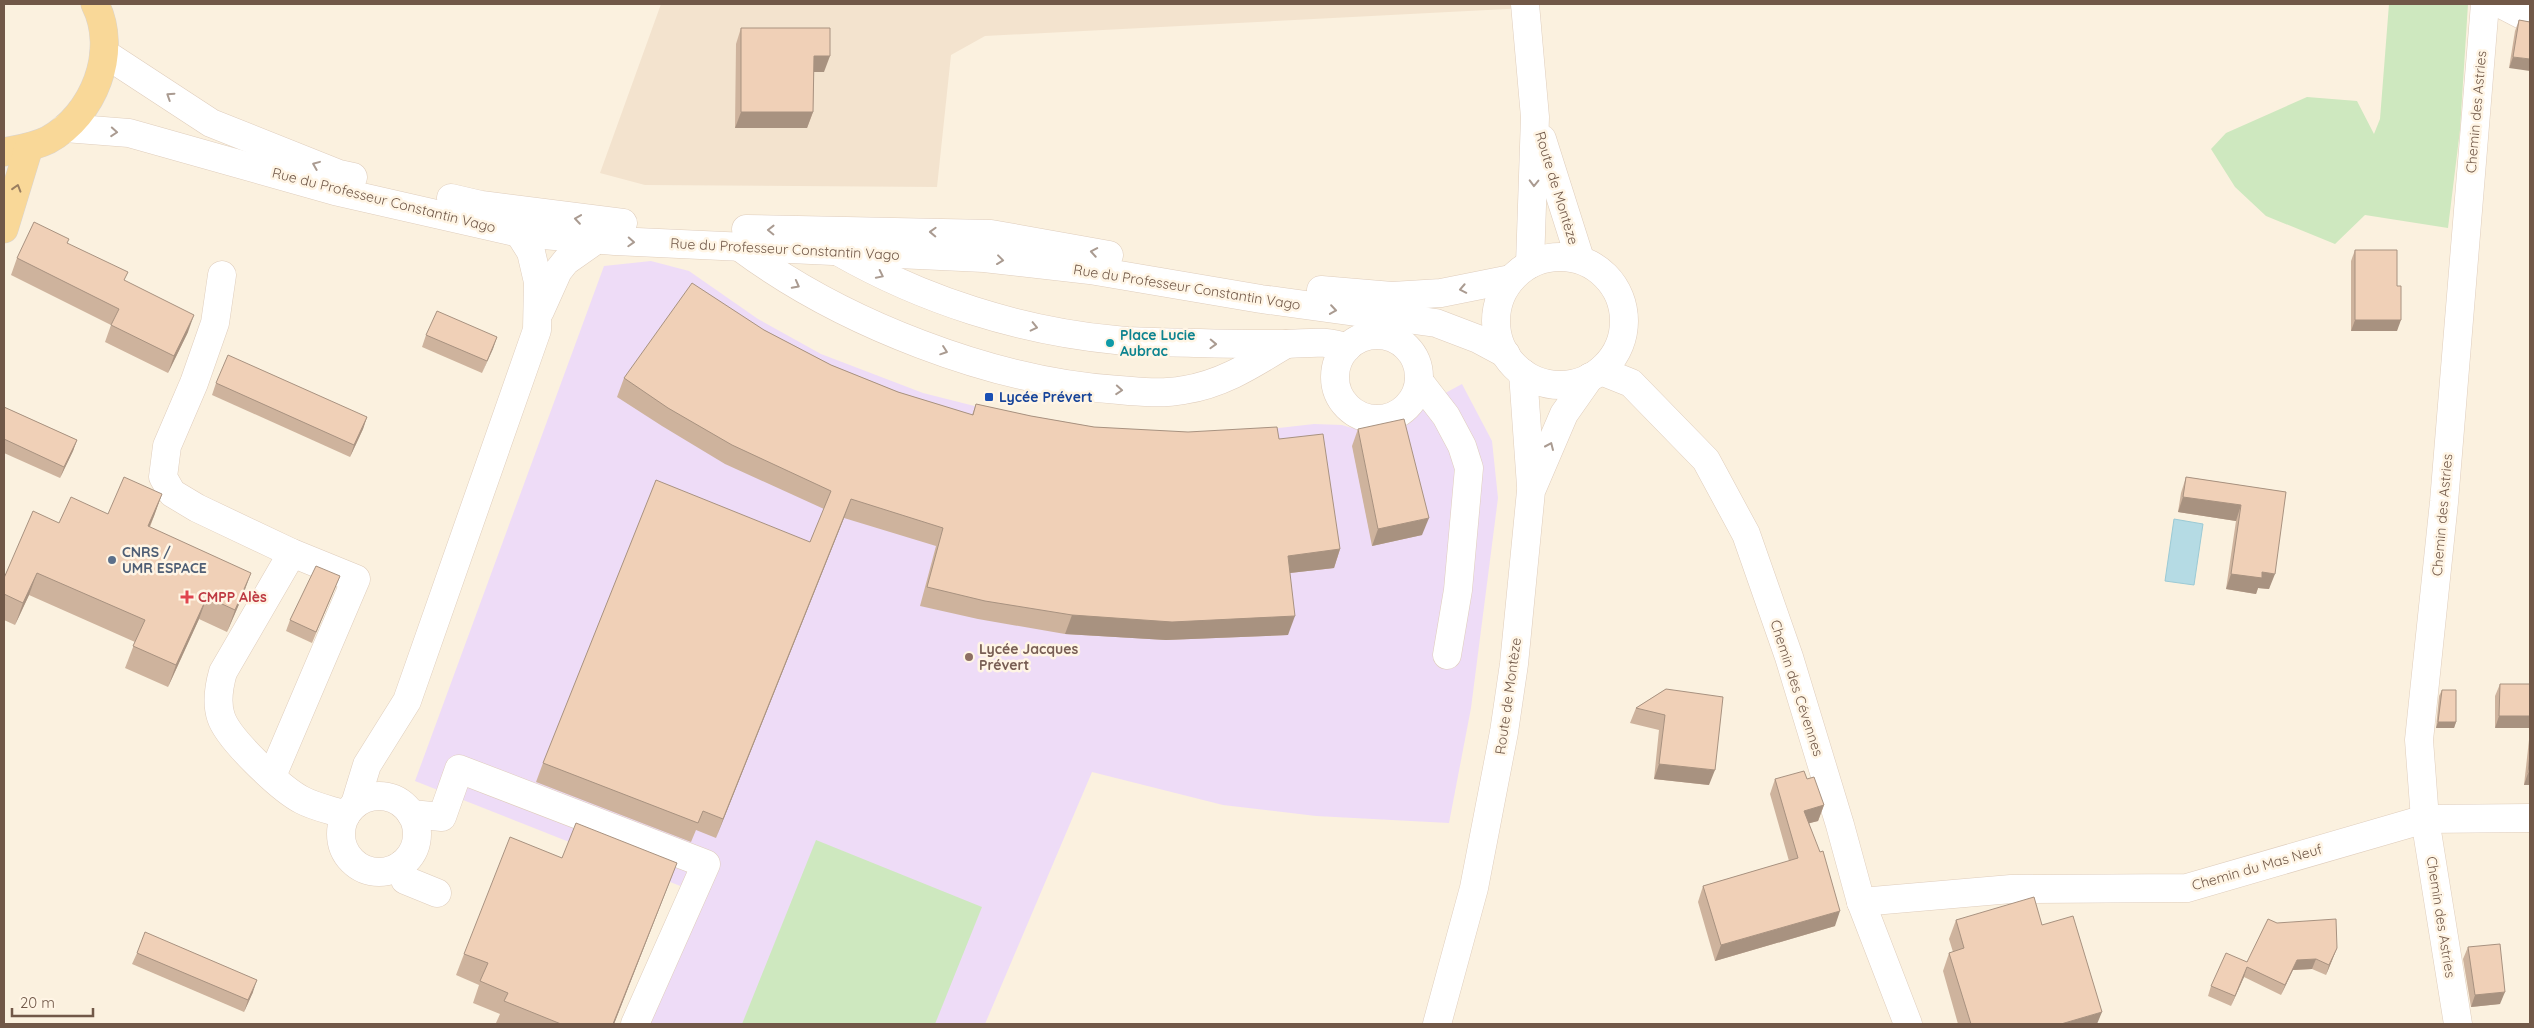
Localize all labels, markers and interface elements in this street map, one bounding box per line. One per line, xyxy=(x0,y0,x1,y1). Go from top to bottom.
street label: Chemin des Astries xyxy=(2462,50,2490,174)
one-way arrow xyxy=(166,93,175,102)
one-way arrow xyxy=(110,126,118,137)
street label: Route de Montèze xyxy=(1531,129,1583,247)
one-way arrow xyxy=(312,161,321,171)
street label: Rue du Professeur Constantin Vago xyxy=(270,163,498,237)
one-way arrow xyxy=(1529,180,1539,187)
one-way arrow xyxy=(11,184,21,193)
one-way arrow xyxy=(573,214,582,224)
one-way arrow xyxy=(767,225,774,235)
one-way arrow xyxy=(929,226,937,237)
street label: Rue du Professeur Constantin Vago xyxy=(670,234,900,264)
one-way arrow xyxy=(627,237,635,248)
one-way arrow xyxy=(1090,248,1099,258)
one-way arrow xyxy=(996,254,1004,265)
street label: Rue du Professeur Constantin Vago xyxy=(1072,260,1302,314)
one-way arrow xyxy=(875,269,884,279)
one-way arrow xyxy=(791,279,800,289)
one-way arrow xyxy=(1458,283,1467,294)
one-way arrow xyxy=(1330,304,1338,315)
one-way arrow xyxy=(1030,321,1039,332)
place label: Place Lucie Aubrac xyxy=(1120,326,1195,360)
marker: Place Lucie Aubrac xyxy=(1104,337,1116,349)
one-way arrow xyxy=(1209,338,1217,349)
one-way arrow xyxy=(939,345,948,355)
one-way arrow xyxy=(1115,385,1123,396)
place label: Lycée Prévert xyxy=(999,388,1093,406)
marker: Lycée Prévert xyxy=(983,391,995,403)
one-way arrow xyxy=(1544,442,1555,451)
street label: Chemin des Astries xyxy=(2428,453,2456,577)
place label: CNRS / UMR ESPACE xyxy=(122,543,207,577)
marker: CNRS / UMR ESPACE xyxy=(106,554,118,566)
place label: CMPP Alès xyxy=(198,588,267,606)
marker: CMPP Alès xyxy=(180,590,194,604)
street label: Chemin des Cévennes xyxy=(1766,618,1828,758)
street label: Route de Montèze xyxy=(1491,636,1525,755)
place label: Lycée Jacques Prévert xyxy=(979,640,1078,674)
marker: Lycée Jacques Prévert xyxy=(963,651,975,663)
street label: Chemin du Mas Neuf xyxy=(2190,840,2324,894)
street label: Chemin des Astries xyxy=(2423,855,2459,979)
scale bar xyxy=(12,986,94,1018)
text: 20 m xyxy=(20,993,55,1012)

